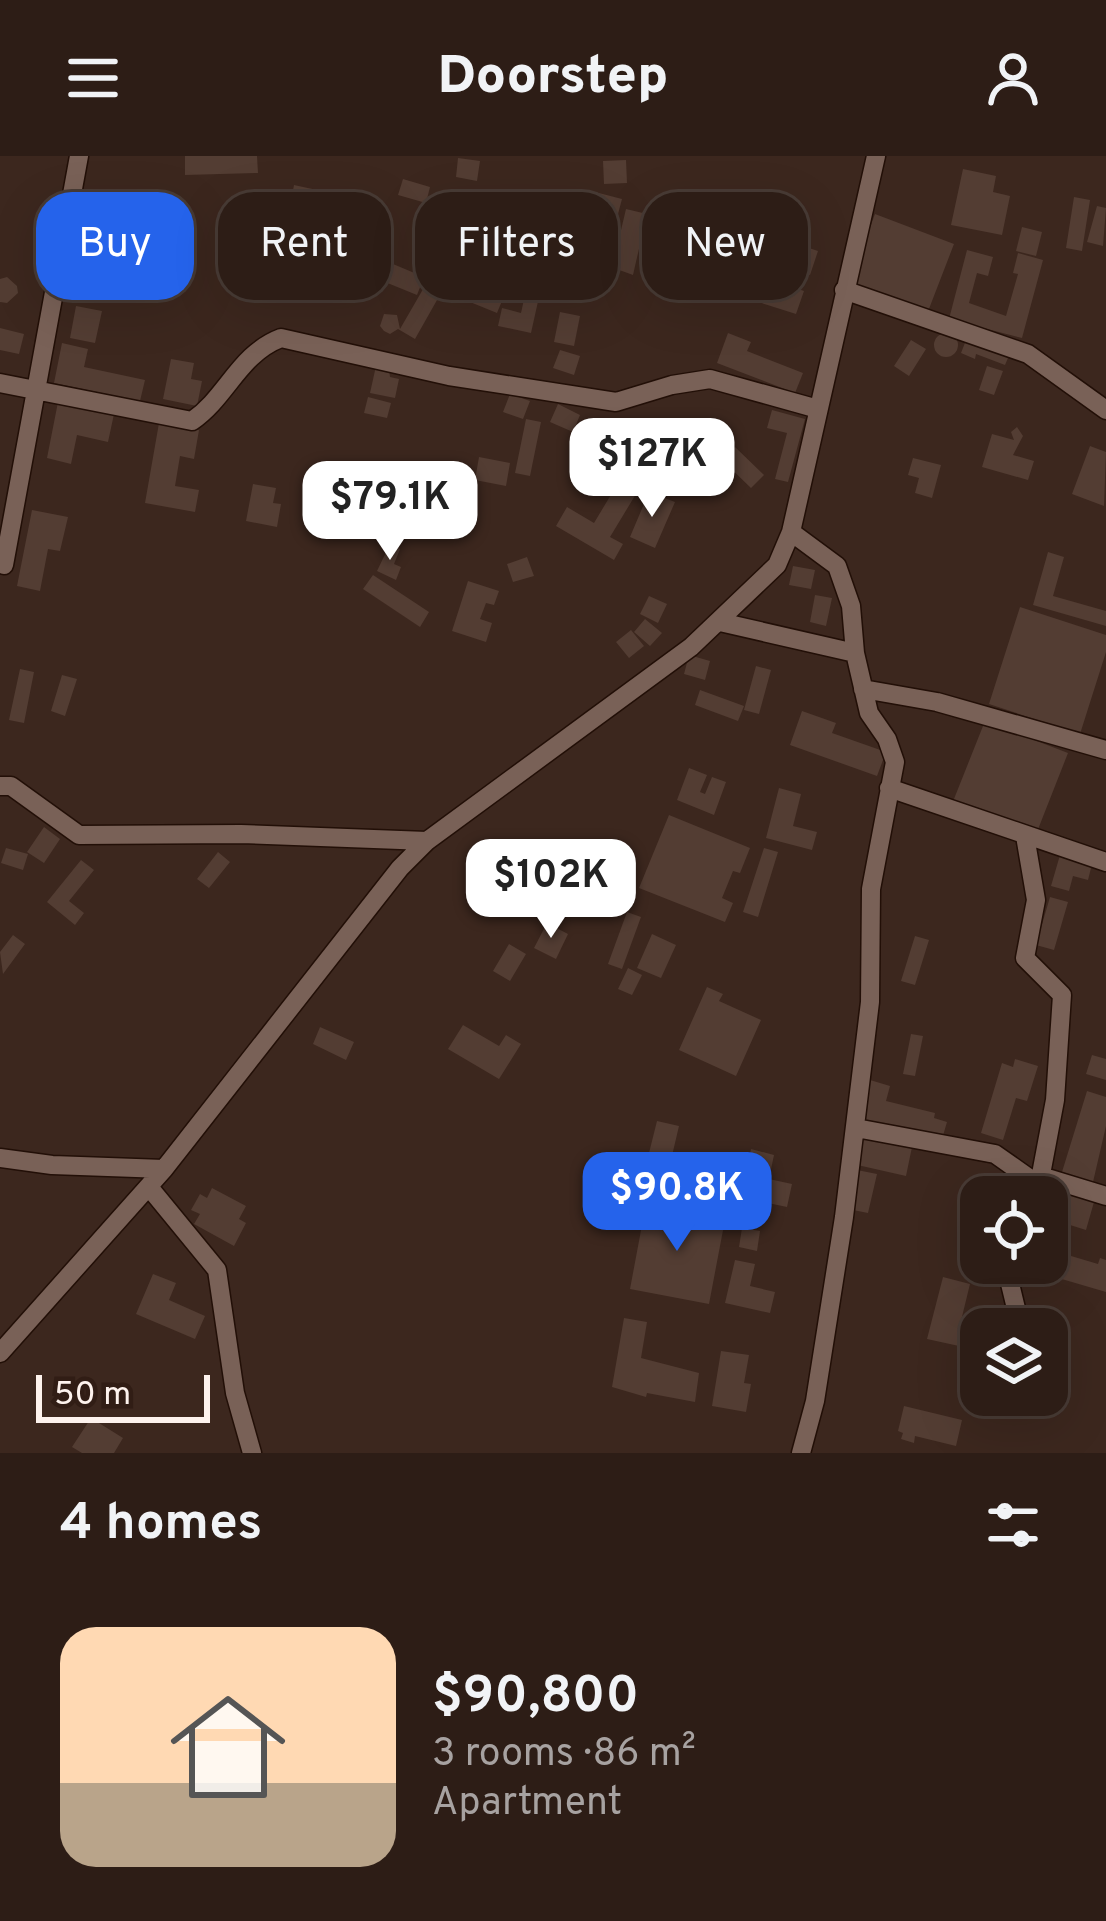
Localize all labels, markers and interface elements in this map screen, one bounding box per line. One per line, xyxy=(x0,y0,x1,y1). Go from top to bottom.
text: Doorstep xyxy=(438,44,668,113)
icon: menu xyxy=(60,45,126,111)
icon: person xyxy=(980,45,1046,111)
chip: Buy xyxy=(36,192,194,300)
chip: Rent xyxy=(218,192,391,300)
chip: Filters xyxy=(415,192,618,300)
chip: New xyxy=(642,192,808,300)
pin: $127K xyxy=(568,418,736,520)
text: $127K xyxy=(596,432,708,481)
pin: $79.1K xyxy=(292,461,488,563)
text: $79.1K xyxy=(329,475,451,524)
pin: $102K xyxy=(467,839,635,941)
text: $102K xyxy=(493,853,609,902)
pin: $90.8K xyxy=(579,1152,775,1254)
text: $90.8K xyxy=(610,1166,744,1215)
map controls xyxy=(960,1176,1068,1416)
button: locate xyxy=(960,1176,1068,1284)
button: layers xyxy=(960,1308,1068,1416)
scale bar xyxy=(36,1369,210,1422)
text: 50 m xyxy=(54,1375,131,1417)
icon: filters xyxy=(980,1492,1046,1558)
text: 4 homes xyxy=(60,1493,262,1558)
text: $90,800 xyxy=(432,1666,639,1731)
icon: home xyxy=(156,1675,300,1819)
text: 3 rooms · 86 m² xyxy=(432,1731,696,1780)
text: Apartment xyxy=(432,1780,622,1829)

